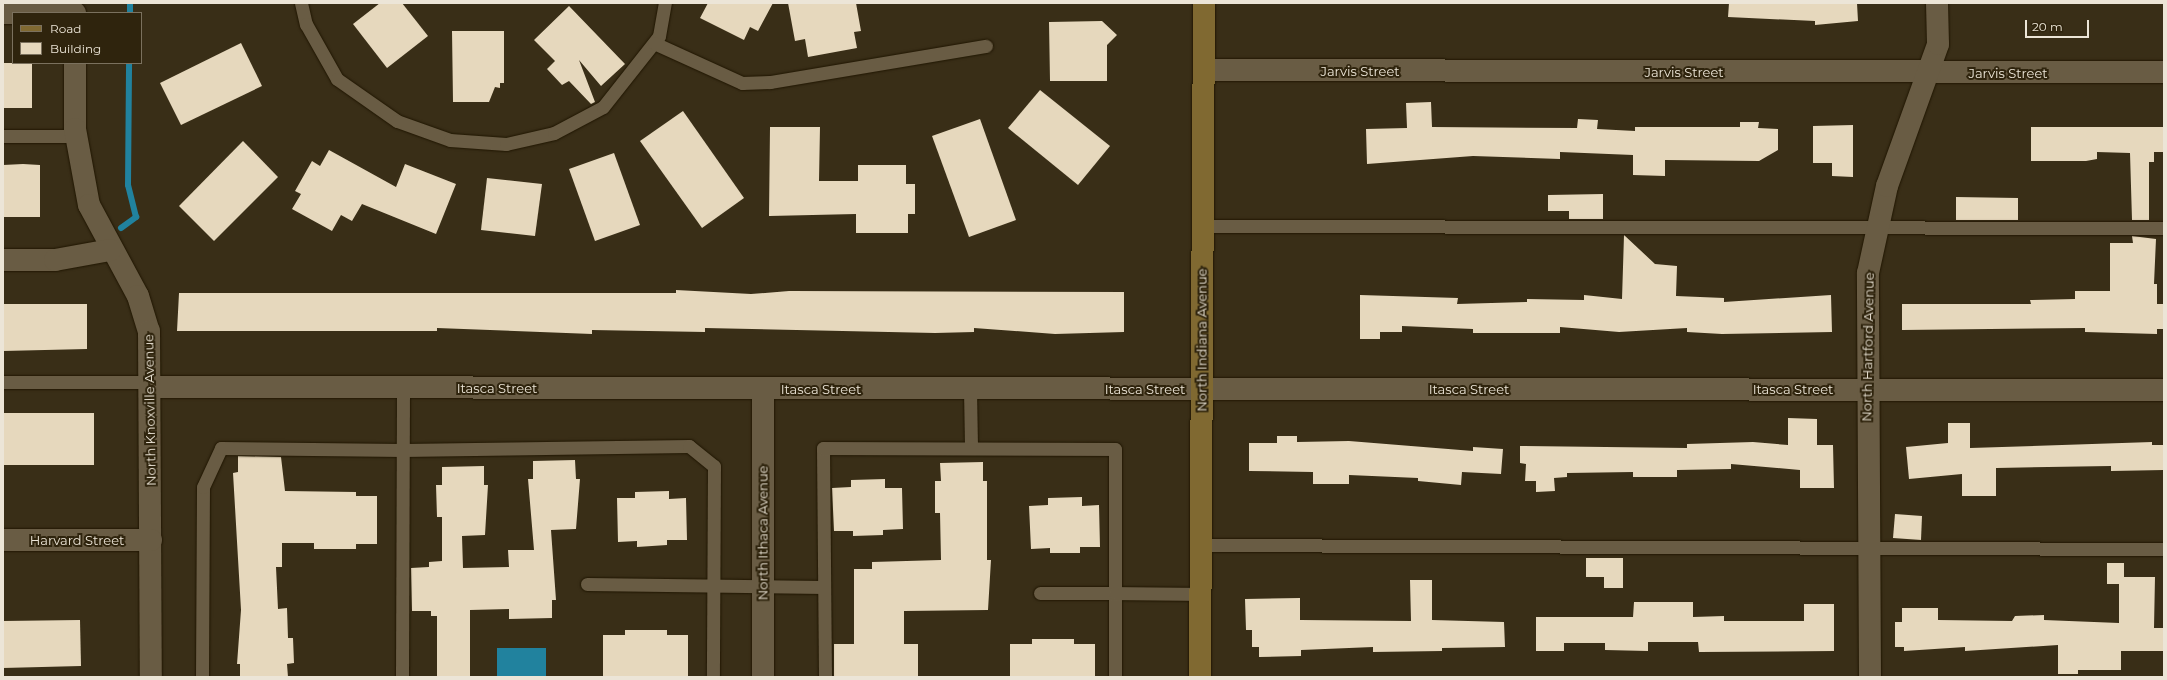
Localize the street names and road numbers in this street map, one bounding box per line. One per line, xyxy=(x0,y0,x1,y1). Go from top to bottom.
street label: Jarvis Street xyxy=(1320,63,1400,79)
street label: Jarvis Street xyxy=(1644,64,1724,80)
street label: Jarvis Street xyxy=(1968,65,2048,81)
street label: North Indiana Avenue xyxy=(1194,268,1210,412)
street label: North Hartford Avenue xyxy=(1859,272,1877,422)
street label: North Knoxville Avenue xyxy=(141,334,159,486)
street label: Itasca Street xyxy=(457,380,537,396)
street label: Itasca Street xyxy=(781,381,861,397)
street label: Itasca Street xyxy=(1105,381,1185,397)
street label: Itasca Street xyxy=(1429,381,1509,397)
street label: Itasca Street xyxy=(1753,381,1833,397)
street label: North Ithaca Avenue xyxy=(755,466,771,600)
street label: Harvard Street xyxy=(30,532,124,548)

